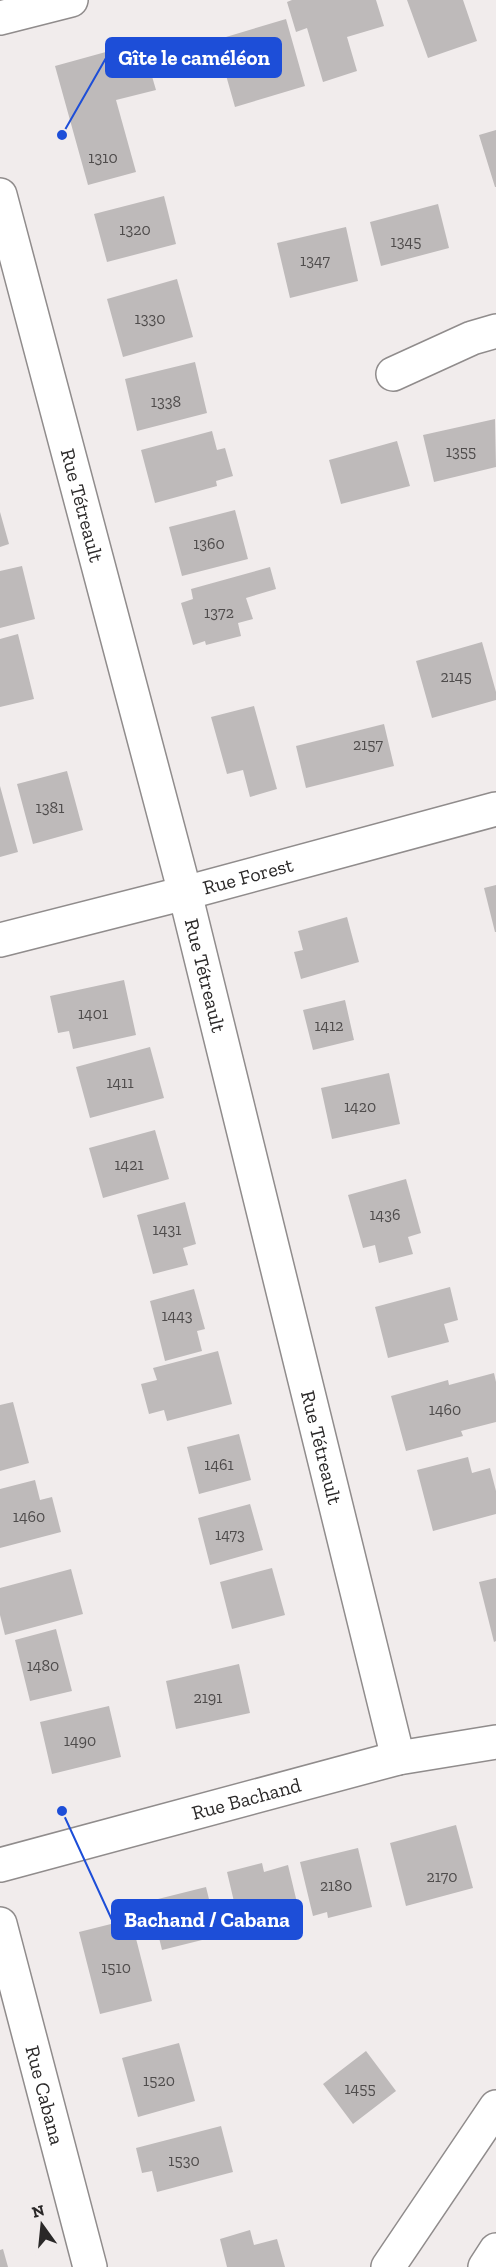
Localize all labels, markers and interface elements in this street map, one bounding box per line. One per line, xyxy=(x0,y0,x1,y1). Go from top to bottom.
callout: Gîte le caméléon xyxy=(106,38,281,77)
text: Gîte le caméléon xyxy=(118,45,270,70)
house number: 1310 xyxy=(88,148,118,167)
house number: 1320 xyxy=(119,220,151,239)
house number: 1345 xyxy=(391,232,421,251)
house number: 1347 xyxy=(300,251,330,270)
house number: 1330 xyxy=(134,309,166,328)
house number: 1338 xyxy=(151,392,181,411)
house number: 1355 xyxy=(446,442,476,461)
street label: Rue Tétreault xyxy=(56,446,109,565)
house number: 1360 xyxy=(193,534,225,553)
house number: 1372 xyxy=(204,603,234,622)
house number: 2145 xyxy=(440,667,472,686)
house number: 2157 xyxy=(353,735,384,754)
house number: 1381 xyxy=(36,798,64,817)
street label: Rue Forest xyxy=(200,852,296,900)
street label: Rue Tétreault xyxy=(180,916,231,1035)
house number: 1401 xyxy=(78,1004,108,1023)
house number: 1412 xyxy=(314,1016,344,1035)
house number: 1411 xyxy=(106,1073,134,1092)
house number: 1420 xyxy=(344,1097,376,1116)
house number: 1421 xyxy=(114,1155,144,1174)
house number: 1436 xyxy=(369,1205,401,1224)
house number: 1431 xyxy=(153,1220,181,1239)
house number: 1443 xyxy=(161,1306,193,1325)
street label: Rue Tétreault xyxy=(296,1388,347,1507)
house number: 1460 xyxy=(429,1400,461,1419)
house number: 1461 xyxy=(204,1455,234,1474)
house number: 1460 xyxy=(13,1507,45,1526)
house number: 1473 xyxy=(215,1525,245,1544)
house number: 1480 xyxy=(27,1656,59,1675)
house number: 2191 xyxy=(193,1688,223,1707)
house number: 1490 xyxy=(64,1731,96,1750)
street label: Rue Bachand xyxy=(189,1773,303,1825)
house number: 2170 xyxy=(427,1867,457,1886)
house number: 2180 xyxy=(320,1876,352,1895)
callout: Bachand / Cabana xyxy=(112,1900,302,1939)
text: Bachand / Cabana xyxy=(124,1907,290,1932)
house number: 1510 xyxy=(101,1958,131,1977)
street label: Rue Cabana xyxy=(20,2043,70,2148)
house number: 1520 xyxy=(143,2071,175,2090)
house number: 1455 xyxy=(344,2079,376,2098)
house number: 1530 xyxy=(168,2151,200,2170)
north arrow xyxy=(12,2195,72,2255)
text: N xyxy=(30,2200,47,2222)

